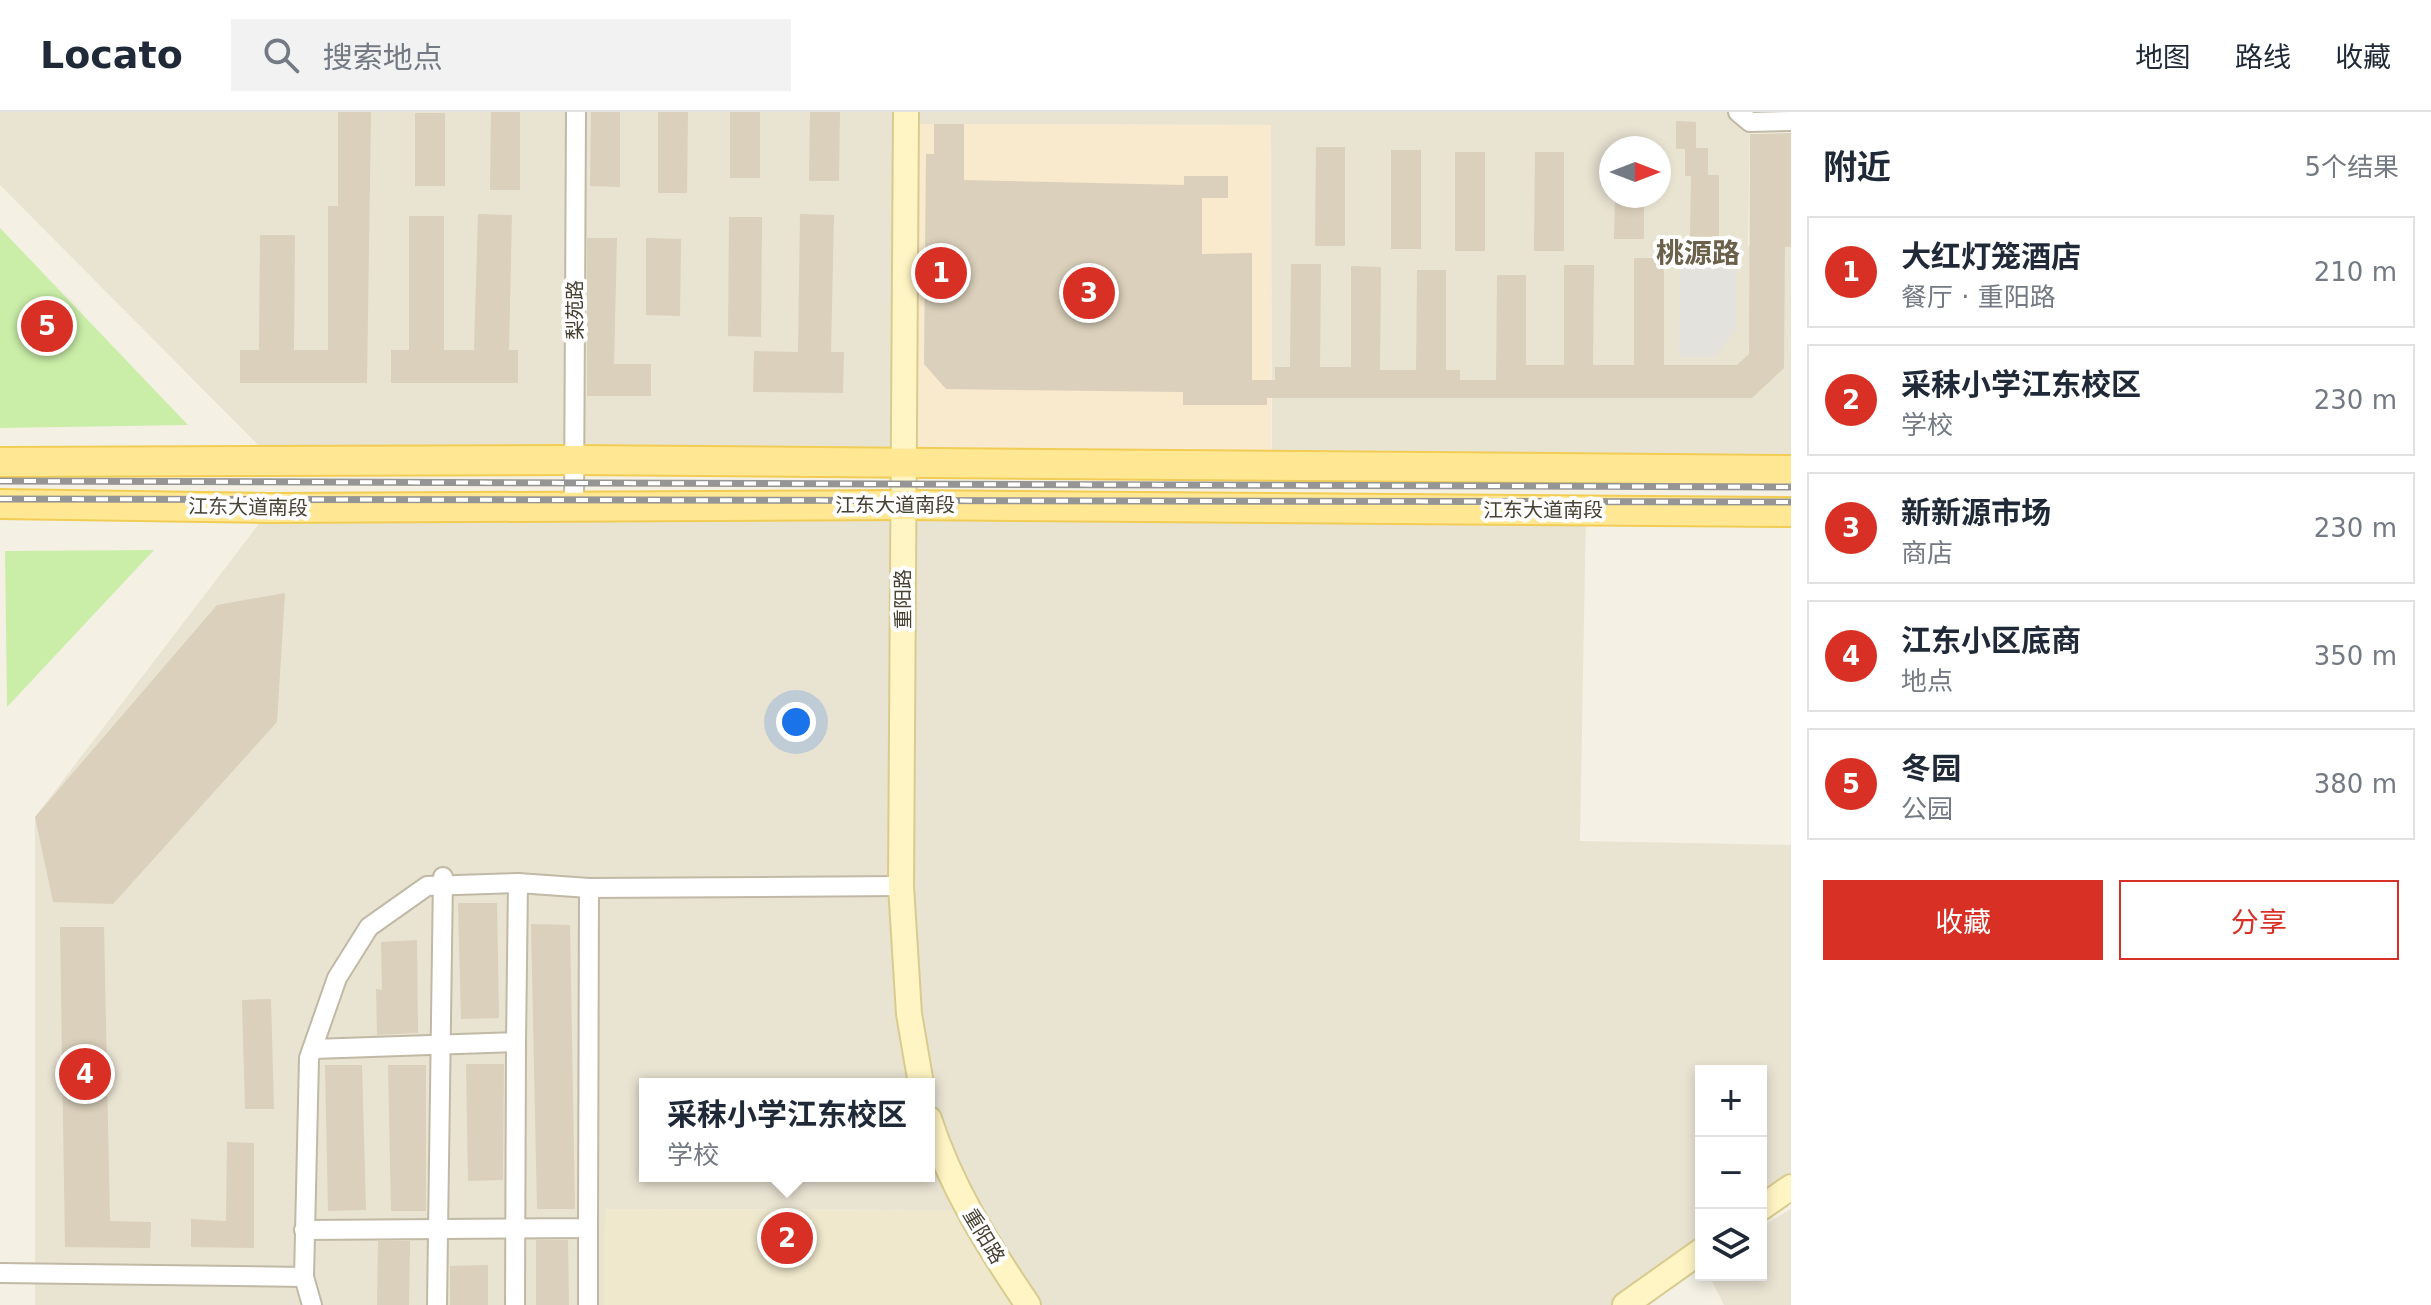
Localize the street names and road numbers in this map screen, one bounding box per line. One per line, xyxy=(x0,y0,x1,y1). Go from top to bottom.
street label: 梨苑路 xyxy=(563,280,587,340)
street label: 江东大道南段 xyxy=(835,493,955,517)
street label: 江东大道南段 xyxy=(188,494,308,520)
street label: 江东大道南段 xyxy=(1483,498,1603,522)
street label: 重阳路 xyxy=(891,569,915,629)
street label: 重阳路 xyxy=(958,1204,1010,1268)

